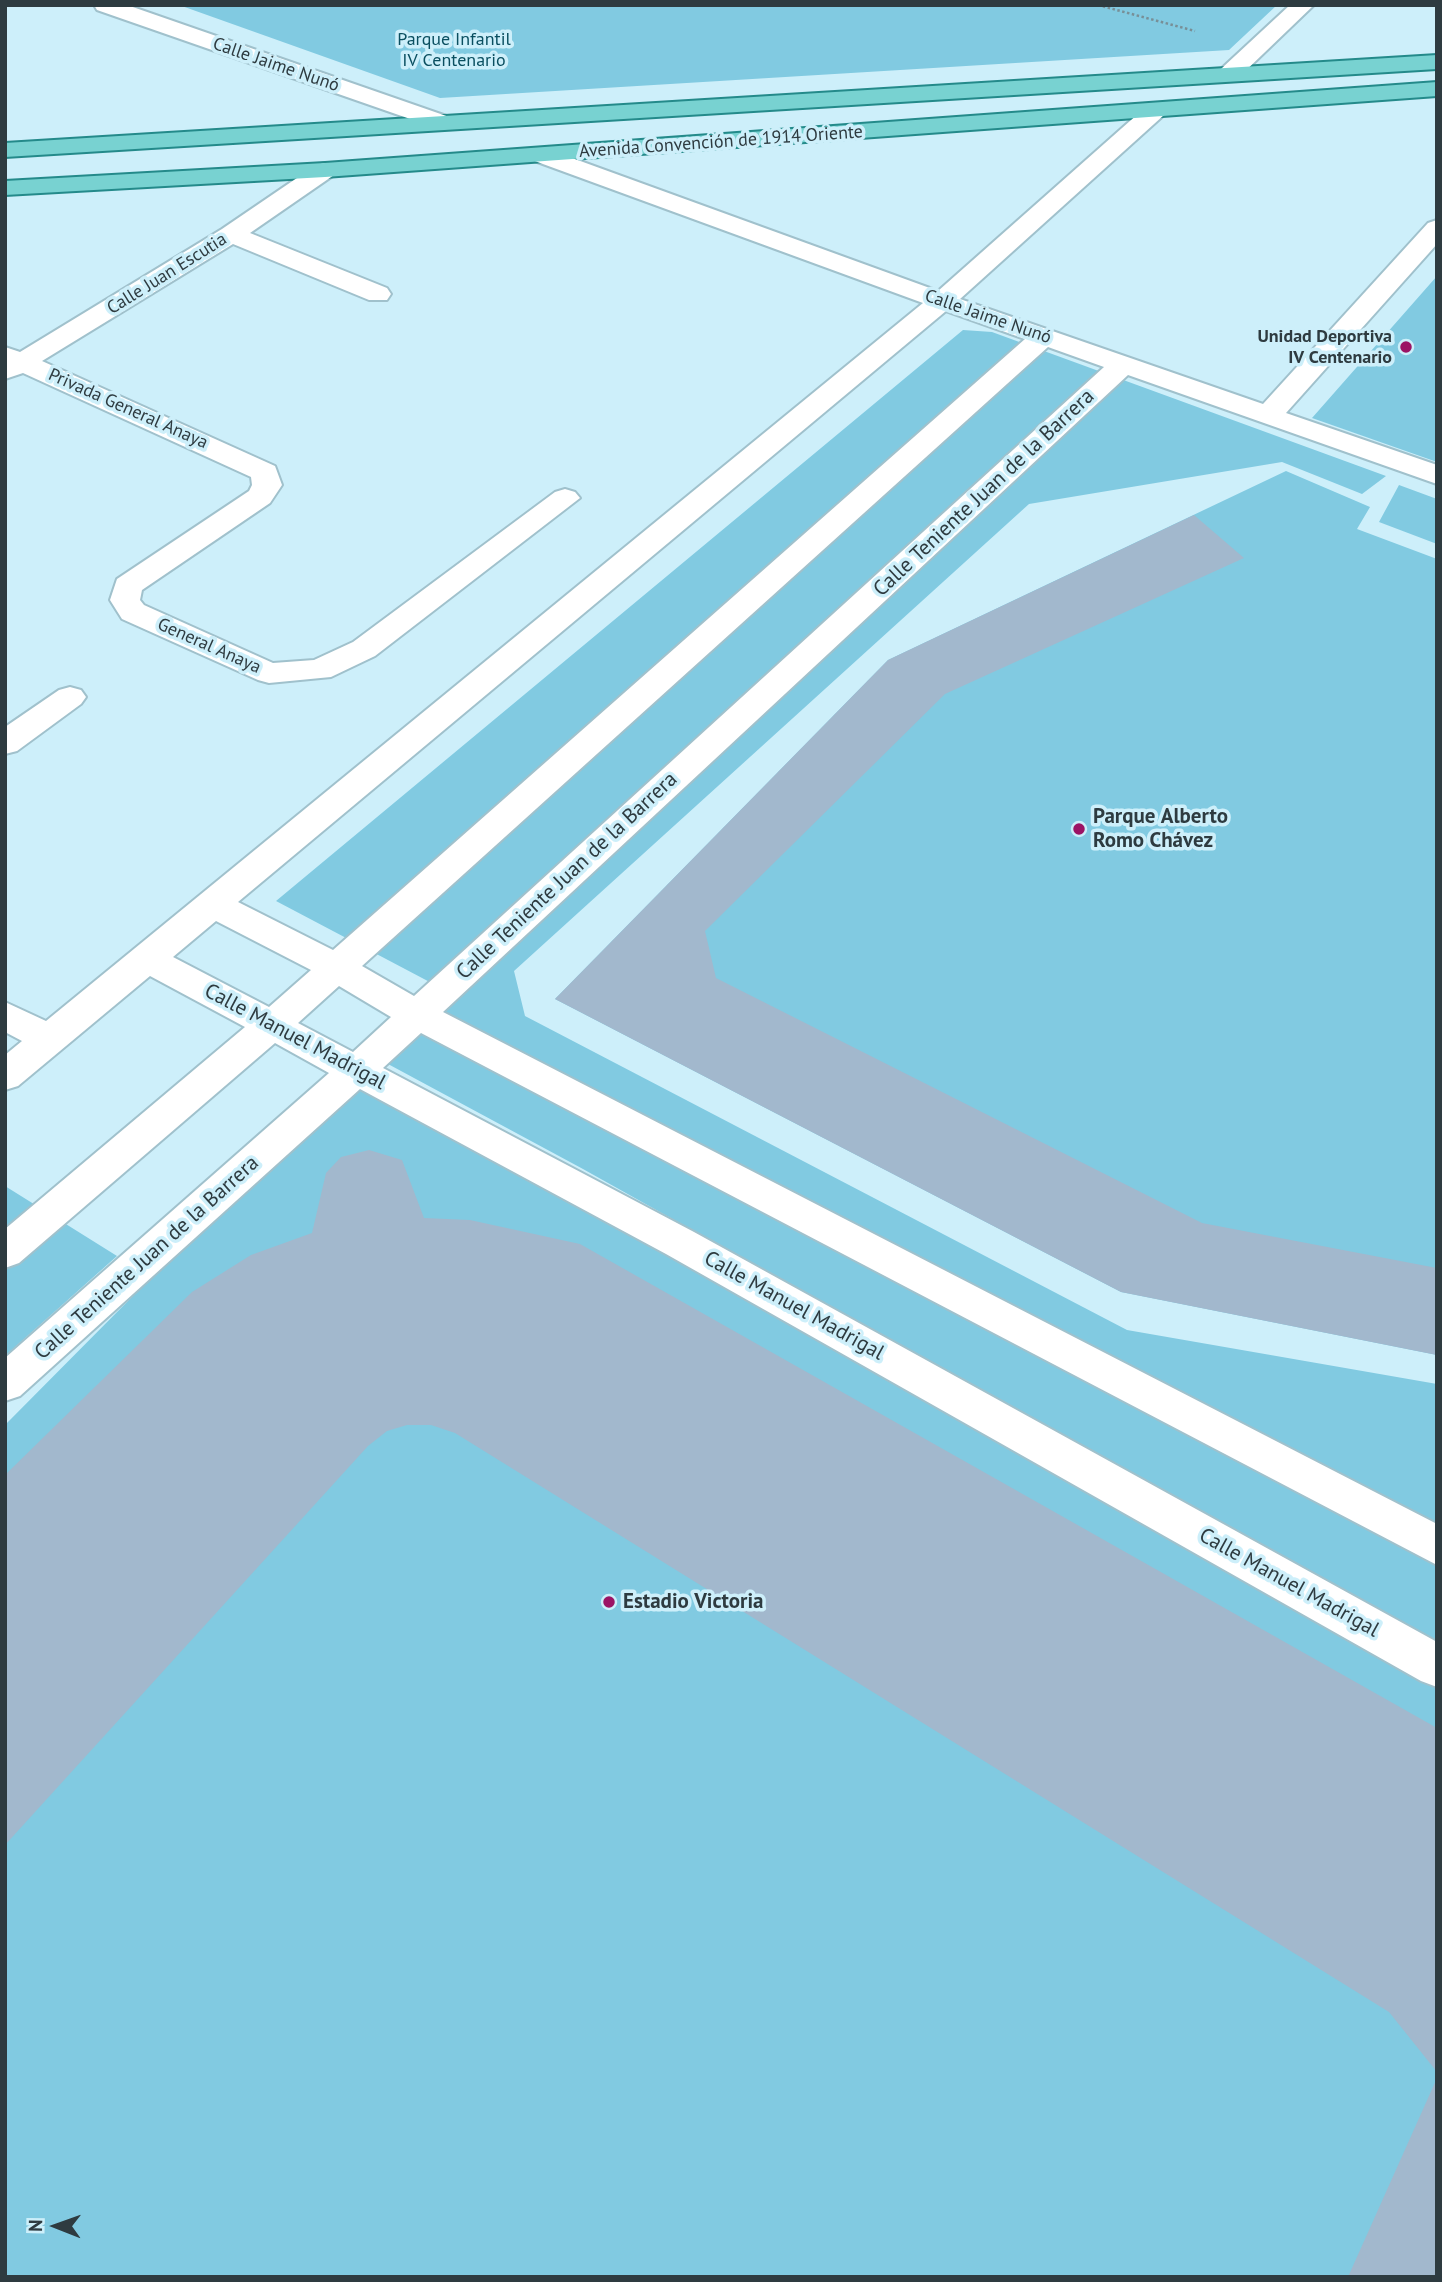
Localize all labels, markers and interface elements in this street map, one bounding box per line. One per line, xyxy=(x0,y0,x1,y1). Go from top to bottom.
park label: Parque Infantil IV Centenario xyxy=(397,29,511,72)
street label: Calle Jaime Nunó xyxy=(210,33,342,97)
street label: Avenida Convención de 1914 Oriente xyxy=(578,121,864,163)
street label: Calle Juan Escutia xyxy=(103,229,231,319)
street label: Calle Jaime Nunó xyxy=(922,285,1054,349)
place label: Unidad Deportiva IV Centenario xyxy=(1258,326,1392,368)
marker: Unidad Deportiva IV Centenario xyxy=(1398,339,1414,355)
street label: Privada General Anaya xyxy=(45,364,211,454)
street label: Calle Teniente Juan de la Barrera xyxy=(868,384,1100,602)
street label: General Anaya xyxy=(154,614,264,678)
street label: Calle Teniente Juan de la Barrera xyxy=(451,767,683,985)
place label: Parque Alberto Romo Chávez xyxy=(1093,804,1228,854)
marker: Parque Alberto Romo Chávez xyxy=(1071,821,1087,837)
street label: Calle Manuel Madrigal xyxy=(200,979,390,1095)
street label: Calle Teniente Juan de la Barrera xyxy=(30,1151,264,1365)
street label: Calle Manuel Madrigal xyxy=(700,1246,888,1366)
street label: Calle Manuel Madrigal xyxy=(1195,1523,1383,1643)
place label: Estadio Victoria xyxy=(623,1589,763,1615)
marker: Estadio Victoria xyxy=(601,1594,617,1610)
north arrow xyxy=(21,2191,91,2261)
text: N xyxy=(23,2219,47,2232)

